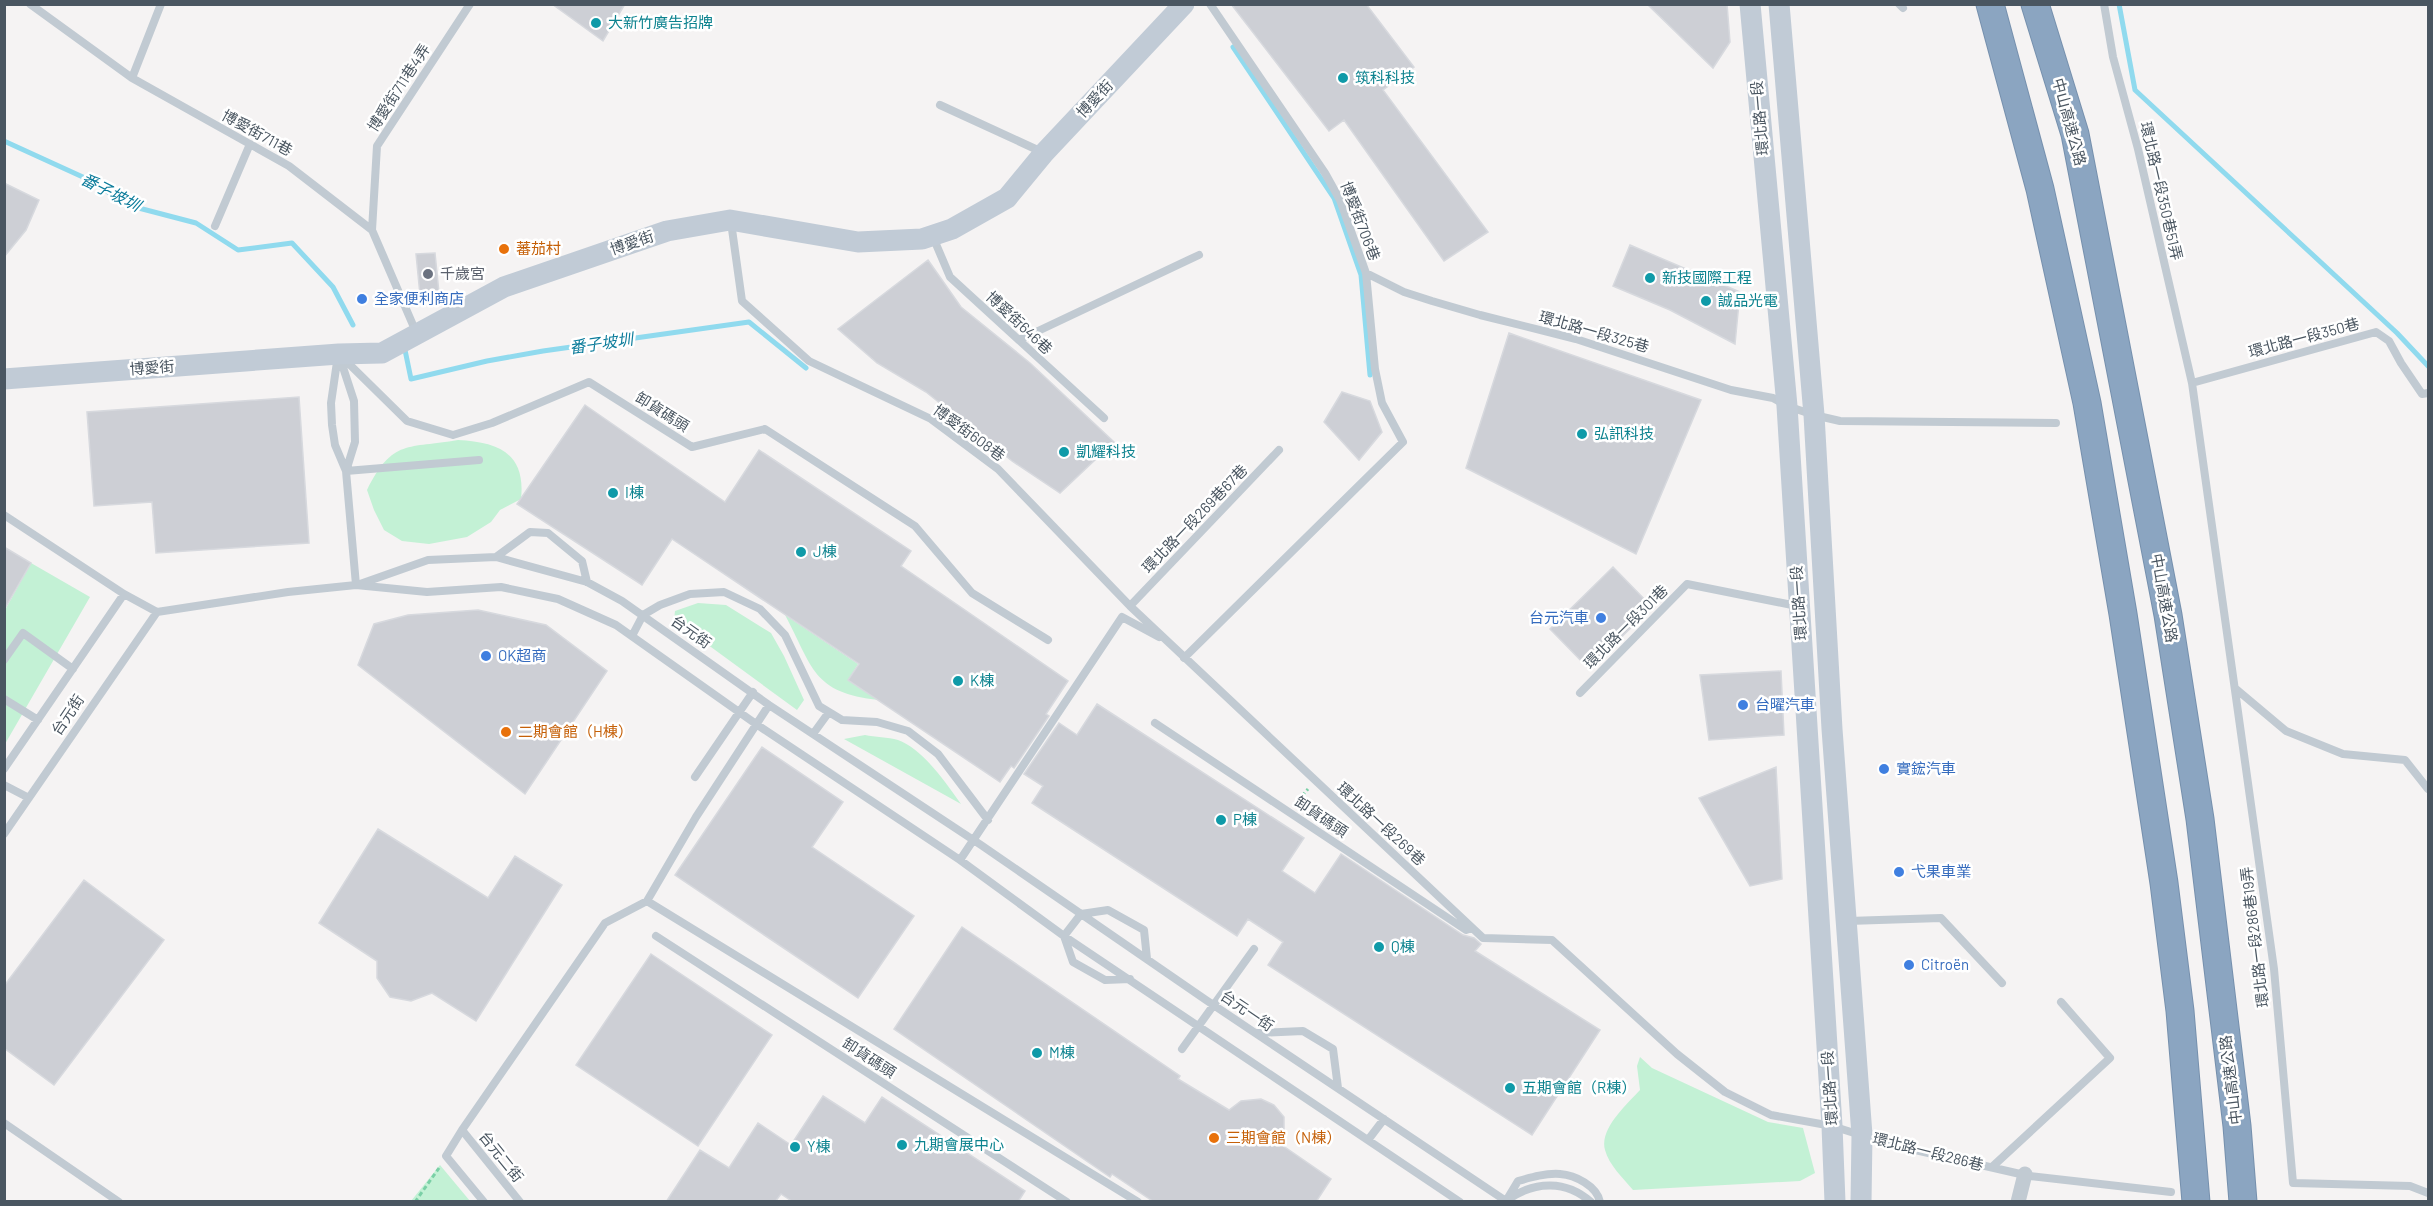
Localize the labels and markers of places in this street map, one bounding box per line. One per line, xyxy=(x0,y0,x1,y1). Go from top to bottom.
place label: 大新竹廣告招牌 xyxy=(608,13,713,31)
marker: 大新竹廣告招牌 xyxy=(589,16,603,30)
place label: 筑科科技 xyxy=(1355,68,1415,86)
marker: 筑科科技 xyxy=(1336,71,1350,85)
place label: 蕃茄村 xyxy=(516,239,561,257)
marker: 蕃茄村 xyxy=(497,242,511,256)
place label: 千歲宮 xyxy=(440,264,485,282)
marker: 千歲宮 xyxy=(421,267,435,281)
place label: 新技國際工程 xyxy=(1662,268,1752,286)
marker: 新技國際工程 xyxy=(1643,271,1657,285)
place label: 全家便利商店 xyxy=(374,289,464,307)
place label: 誠品光電 xyxy=(1718,291,1778,309)
marker: 全家便利商店 xyxy=(355,292,369,306)
marker: 誠品光電 xyxy=(1699,294,1713,308)
place label: 弘訊科技 xyxy=(1594,424,1654,442)
marker: 弘訊科技 xyxy=(1575,427,1589,441)
place label: 凱耀科技 xyxy=(1076,442,1136,460)
marker: 凱耀科技 xyxy=(1057,445,1071,459)
place label: I棟 xyxy=(625,483,644,501)
marker: I棟 xyxy=(606,486,620,500)
place label: J棟 xyxy=(813,542,837,560)
marker: J棟 xyxy=(794,545,808,559)
place label: 台元汽車 xyxy=(1529,608,1589,626)
marker: 台元汽車 xyxy=(1594,611,1608,625)
place label: OK超商 xyxy=(498,646,547,664)
marker: OK超商 xyxy=(479,649,493,663)
place label: K棟 xyxy=(970,671,994,689)
marker: K棟 xyxy=(951,674,965,688)
place label: 台曜汽車 xyxy=(1755,695,1815,713)
marker: 台曜汽車 xyxy=(1736,698,1750,712)
place label: 二期會館（H棟） xyxy=(518,722,633,740)
marker: 二期會館（H棟） xyxy=(499,725,513,739)
place label: 實鋐汽車 xyxy=(1896,759,1956,777)
marker: 實鋐汽車 xyxy=(1877,762,1891,776)
place label: P棟 xyxy=(1233,810,1257,828)
marker: P棟 xyxy=(1214,813,1228,827)
place label: 弋果車業 xyxy=(1911,862,1971,880)
marker: 弋果車業 xyxy=(1892,865,1906,879)
place label: Q棟 xyxy=(1391,937,1415,955)
marker: Q棟 xyxy=(1372,940,1386,954)
place label: Citroën xyxy=(1921,955,1969,973)
marker: Citroën xyxy=(1902,958,1916,972)
place label: M棟 xyxy=(1049,1043,1075,1061)
marker: M棟 xyxy=(1030,1046,1044,1060)
place label: 五期會館（R棟） xyxy=(1522,1078,1636,1096)
marker: 五期會館（R棟） xyxy=(1503,1081,1517,1095)
place label: 三期會館（N棟） xyxy=(1226,1128,1341,1146)
marker: 三期會館（N棟） xyxy=(1207,1131,1221,1145)
place label: 九期會展中心 xyxy=(914,1135,1004,1153)
place label: Y棟 xyxy=(807,1137,831,1155)
marker: 九期會展中心 xyxy=(895,1138,909,1152)
marker: Y棟 xyxy=(788,1140,802,1154)

